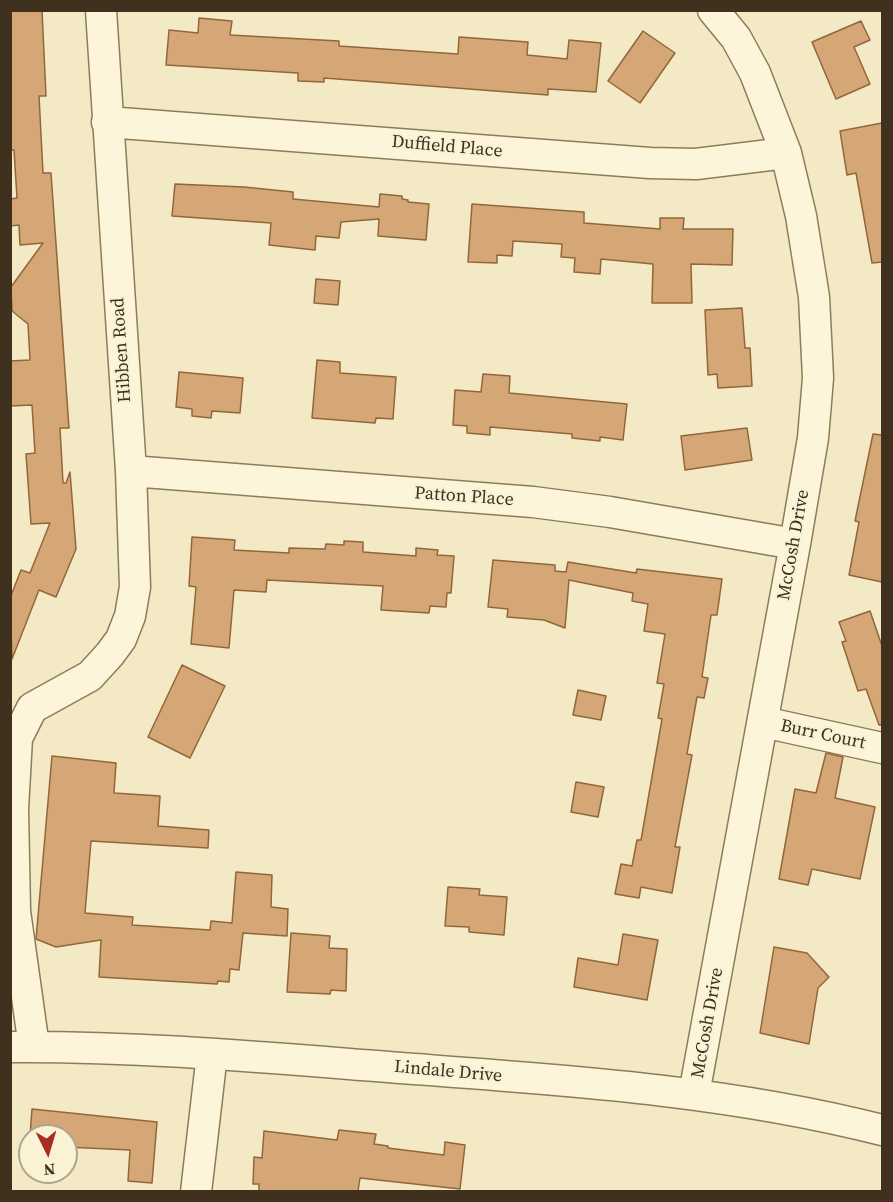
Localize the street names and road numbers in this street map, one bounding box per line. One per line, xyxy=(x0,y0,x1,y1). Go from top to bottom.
street label: Duffield Place xyxy=(391,131,503,163)
street label: Hibben Road xyxy=(108,297,136,403)
street label: Patton Place xyxy=(414,483,514,511)
street label: McCosh Drive xyxy=(774,488,814,602)
street label: Burr Court xyxy=(779,715,867,755)
street label: McCosh Drive xyxy=(688,966,728,1080)
street label: Lindale Drive xyxy=(393,1057,503,1087)

